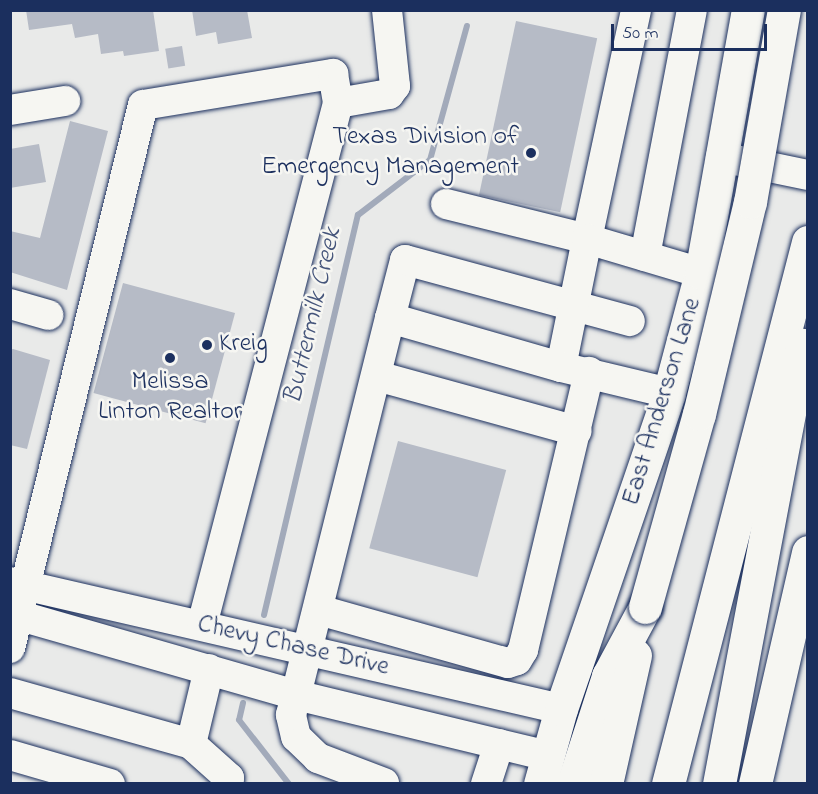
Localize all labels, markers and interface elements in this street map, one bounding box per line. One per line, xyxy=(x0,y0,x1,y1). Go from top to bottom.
scale bar xyxy=(614,12,770,50)
text: 50 m xyxy=(622,21,659,47)
place label: Texas Division of Emergency Management xyxy=(261,122,519,184)
marker: Texas Division of Emergency Management xyxy=(524,146,538,160)
water label: Buttermilk Creek xyxy=(277,225,349,407)
street label: East Anderson Lane xyxy=(617,294,709,510)
place label: Kreig xyxy=(219,329,268,361)
marker: Kreig xyxy=(200,338,214,352)
marker: Melissa Linton Realtor xyxy=(163,351,177,365)
place label: Melissa Linton Realtor xyxy=(98,367,242,428)
street label: Chevy Chase Drive xyxy=(194,610,392,684)

